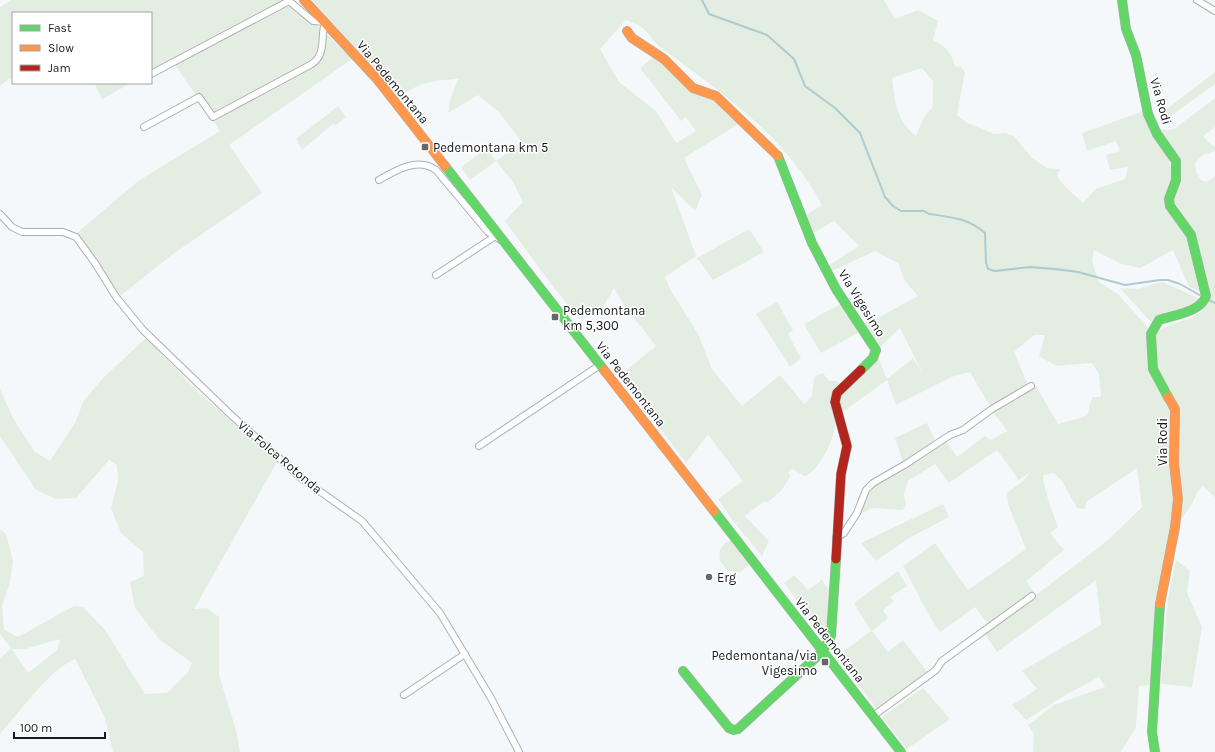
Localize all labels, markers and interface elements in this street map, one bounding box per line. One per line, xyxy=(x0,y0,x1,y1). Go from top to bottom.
legend xyxy=(12,12,152,84)
text: Fast xyxy=(48,21,72,35)
street label: Via Pedemontana xyxy=(354,37,432,127)
text: Slow xyxy=(48,41,74,55)
text: Jam xyxy=(48,61,71,75)
street label: Via Rodi xyxy=(1147,76,1175,126)
place label: Pedemontana km 5 xyxy=(433,140,548,155)
marker: Pedemontana km 5 xyxy=(420,142,430,152)
street label: Via Vigesimo xyxy=(835,267,889,339)
place label: Pedemontana km 5,300 xyxy=(563,303,645,333)
marker: Pedemontana km 5,300 xyxy=(550,312,560,322)
street label: Via Pedemontana xyxy=(593,338,669,430)
street label: Via Folca Rotonda xyxy=(235,417,325,497)
street label: Via Rodi xyxy=(1155,418,1170,466)
place label: Erg xyxy=(717,570,737,585)
marker: Erg xyxy=(704,572,714,582)
street label: Via Pedemontana xyxy=(792,594,868,686)
place label: Pedemontana/via Vigesimo xyxy=(711,648,817,678)
marker: Pedemontana/via Vigesimo xyxy=(820,657,830,667)
scale bar xyxy=(14,714,105,740)
text: 100 m xyxy=(20,721,52,735)

